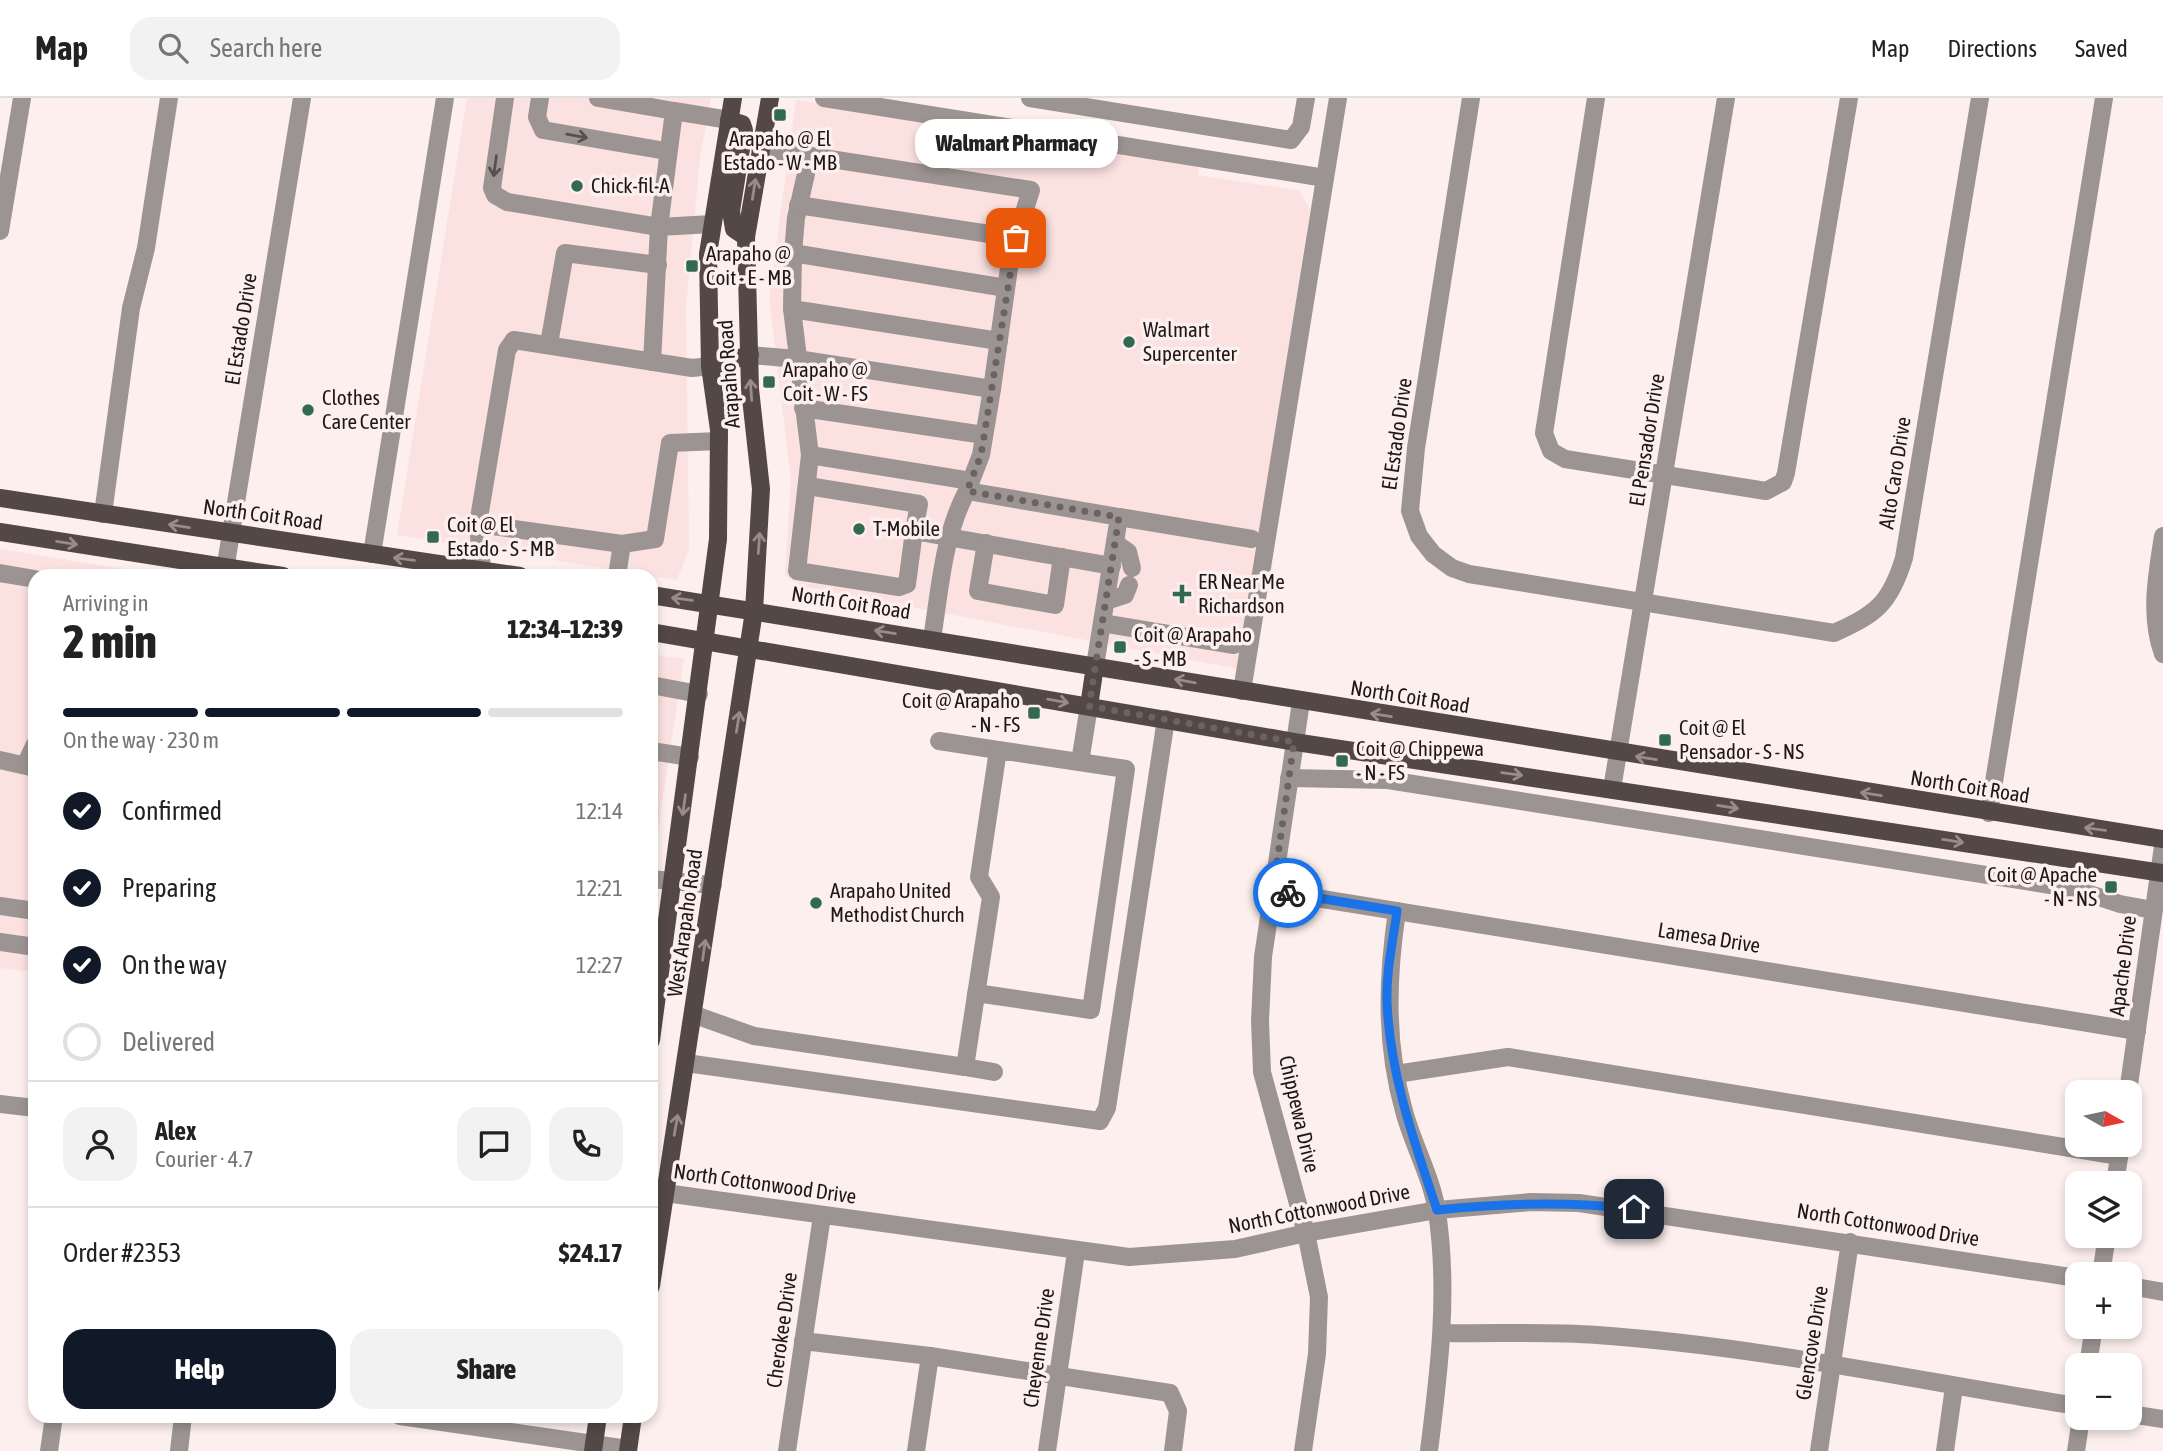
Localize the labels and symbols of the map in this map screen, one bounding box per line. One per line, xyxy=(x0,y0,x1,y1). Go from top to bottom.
marker: Arapaho @ El Estado - W - MB xyxy=(772,107,788,123)
callout: Walmart Pharmacy xyxy=(914,119,1118,168)
place label: Arapaho @ El Estado - W - MB xyxy=(723,126,837,174)
one-way arrow xyxy=(565,130,587,143)
one-way arrow xyxy=(488,154,501,176)
place label: Chick-fil-A xyxy=(591,173,670,197)
marker: Chick-fil-A xyxy=(569,178,585,194)
one-way arrow xyxy=(748,178,761,201)
pin xyxy=(986,208,1046,268)
place label: Arapaho @ Coit - E - MB xyxy=(706,241,791,289)
marker: Arapaho @ Coit - E - MB xyxy=(684,258,700,274)
street label: El Estado Drive xyxy=(219,271,261,387)
place label: Walmart Supercenter xyxy=(1143,317,1238,365)
street label: Arapaho Road xyxy=(712,319,744,429)
marker: Walmart Supercenter xyxy=(1121,334,1137,350)
place label: Arapaho @ Coit - W - FS xyxy=(783,357,868,405)
street label: El Pensador Drive xyxy=(1624,372,1668,508)
marker: Arapaho @ Coit - W - FS xyxy=(761,374,777,390)
street label: El Estado Drive xyxy=(1376,376,1416,491)
one-way arrow xyxy=(744,379,757,402)
place label: Clothes Care Center xyxy=(322,385,411,433)
marker: Clothes Care Center xyxy=(300,402,316,418)
street label: Alto Caro Drive xyxy=(1873,415,1915,531)
street label: North Coit Road xyxy=(202,494,324,534)
place label: Coit @ El Estado - S - MB xyxy=(447,512,554,560)
place label: T-Mobile xyxy=(873,516,940,540)
one-way arrow xyxy=(168,519,191,532)
marker: T-Mobile xyxy=(851,521,867,537)
marker: Coit @ El Estado - S - MB xyxy=(425,529,441,545)
one-way arrow xyxy=(753,532,766,555)
one-way arrow xyxy=(56,537,78,550)
one-way arrow xyxy=(393,552,416,565)
place label: ER Near Me Richardson xyxy=(1198,569,1285,617)
street label: North Coit Road xyxy=(790,581,913,623)
marker: ER Near Me Richardson xyxy=(1172,584,1192,604)
one-way arrow xyxy=(671,592,693,605)
place label: Coit @ Arapaho - S - MB xyxy=(1134,622,1252,670)
one-way arrow xyxy=(874,625,897,638)
marker: Coit @ Arapaho - S - MB xyxy=(1112,639,1128,655)
one-way arrow xyxy=(1174,674,1197,687)
street label: North Coit Road xyxy=(1349,675,1472,717)
place label: Coit @ Arapaho - N - FS xyxy=(902,688,1020,736)
one-way arrow xyxy=(1046,695,1069,708)
marker: Coit @ Arapaho - N - FS xyxy=(1026,705,1042,721)
one-way arrow xyxy=(1370,708,1393,721)
one-way arrow xyxy=(732,711,745,734)
place label: Coit @ El Pensador - S - NS xyxy=(1679,715,1804,763)
marker: Coit @ El Pensador - S - NS xyxy=(1657,732,1673,748)
place label: Coit @ Chippewa - N - FS xyxy=(1356,736,1484,784)
one-way arrow xyxy=(1635,751,1658,764)
marker: Coit @ Chippewa - N - FS xyxy=(1334,753,1350,769)
street label: North Coit Road xyxy=(1909,765,2032,807)
one-way arrow xyxy=(1500,768,1523,781)
one-way arrow xyxy=(1860,787,1883,800)
one-way arrow xyxy=(677,793,690,816)
one-way arrow xyxy=(1716,801,1739,814)
one-way arrow xyxy=(2085,822,2107,835)
one-way arrow xyxy=(1941,835,1963,848)
street label: West Arapaho Road xyxy=(662,847,706,998)
courier xyxy=(1253,858,1323,928)
place label: Coit @ Apache - N - NS xyxy=(1987,862,2097,910)
place label: Arapaho United Methodist Church xyxy=(830,878,965,926)
marker: Coit @ Apache - N - NS xyxy=(2103,879,2119,895)
marker: Arapaho United Methodist Church xyxy=(808,895,824,911)
street label: Apache Drive xyxy=(2104,914,2140,1018)
street label: Lamesa Drive xyxy=(1656,917,1762,957)
one-way arrow xyxy=(697,939,710,962)
street label: Chippewa Drive xyxy=(1275,1053,1325,1175)
north arrow xyxy=(2065,1080,2142,1157)
one-way arrow xyxy=(670,1115,683,1137)
street label: North Cottonwood Drive xyxy=(672,1158,858,1208)
street label: North Cottonwood Drive xyxy=(1226,1179,1412,1237)
pin xyxy=(1604,1179,1664,1239)
street label: North Cottonwood Drive xyxy=(1795,1198,1981,1250)
street label: Cherokee Drive xyxy=(761,1270,801,1389)
street label: Glencove Drive xyxy=(1790,1284,1832,1402)
street label: Cheyenne Drive xyxy=(1018,1287,1058,1409)

